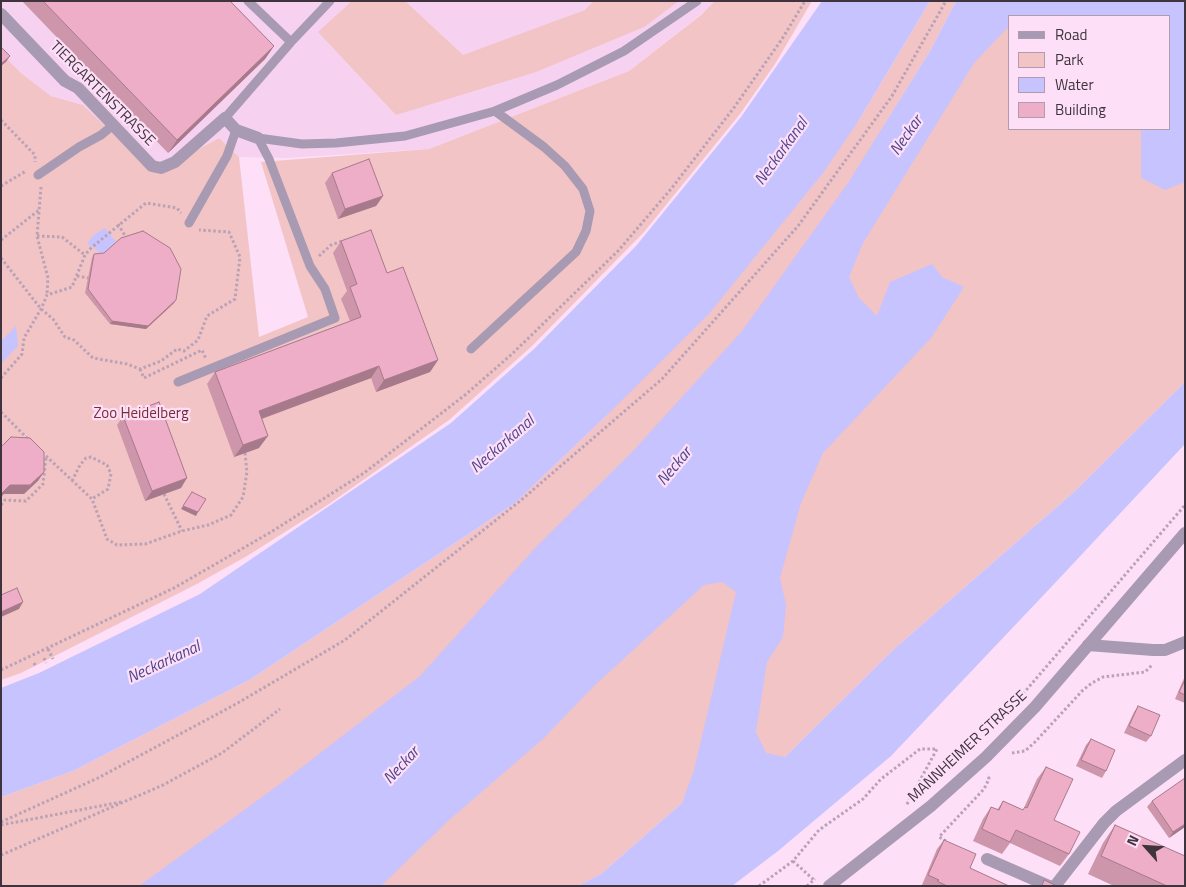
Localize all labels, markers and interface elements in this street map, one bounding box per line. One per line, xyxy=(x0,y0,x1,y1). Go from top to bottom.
legend xyxy=(1008,15,1171,130)
text: Road xyxy=(1055,23,1087,46)
street label: TIERGARTENSTRASSE xyxy=(46,38,158,150)
text: Park xyxy=(1055,48,1084,71)
text: Water xyxy=(1055,73,1094,96)
text: Building xyxy=(1055,98,1106,121)
water label: Neckar xyxy=(887,113,927,159)
water label: Neckarkanal xyxy=(751,115,813,189)
park label: Zoo Heidelberg xyxy=(93,405,189,423)
water label: Neckarkanal xyxy=(467,412,539,478)
water label: Neckar xyxy=(654,444,696,490)
water label: Neckarkanal xyxy=(125,638,203,688)
street label: MANNHEIMER STRASSE xyxy=(905,687,1031,807)
water label: Neckar xyxy=(380,743,424,789)
north arrow xyxy=(1121,822,1171,872)
text: N xyxy=(1121,831,1144,849)

